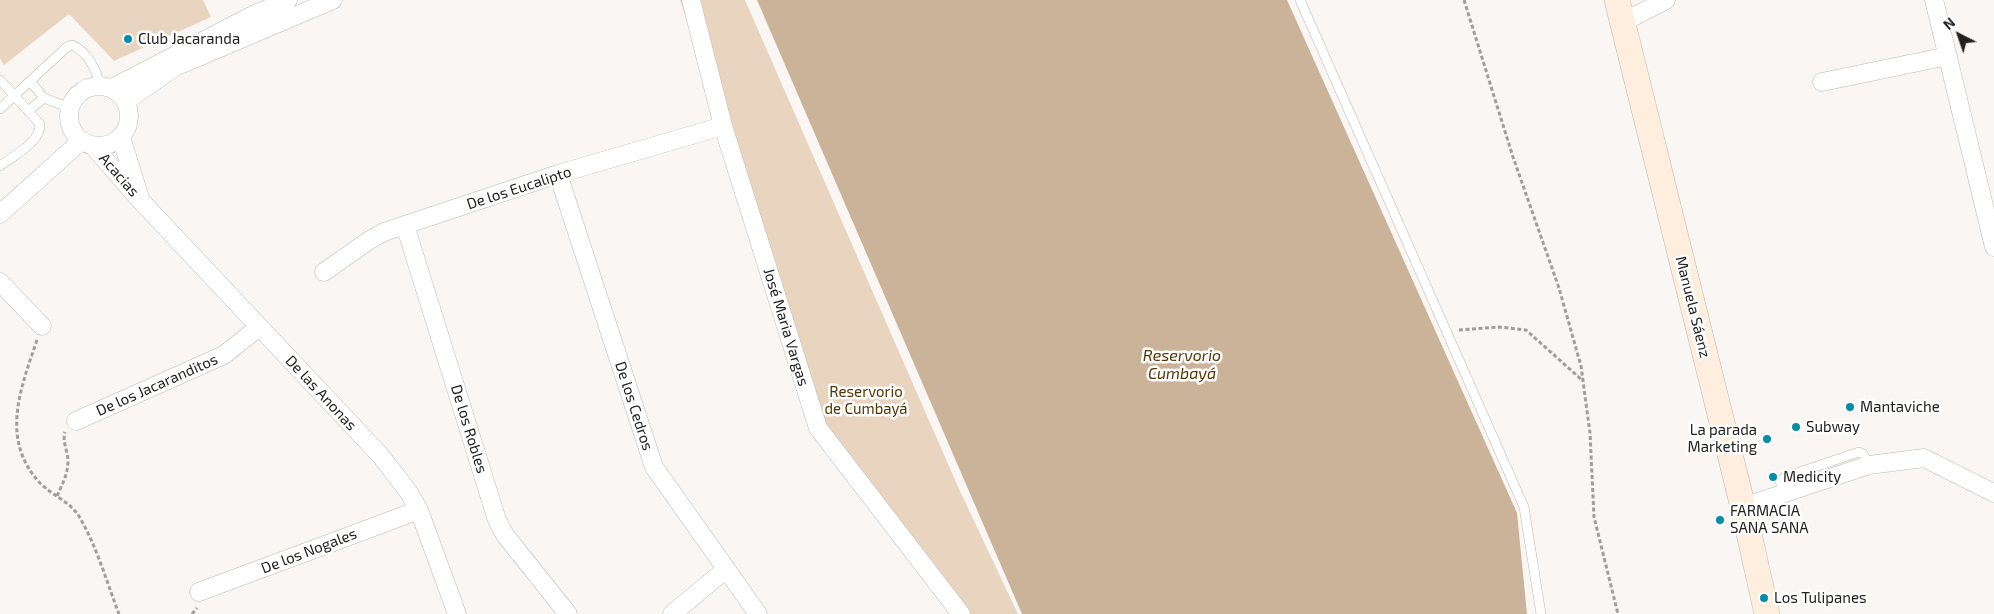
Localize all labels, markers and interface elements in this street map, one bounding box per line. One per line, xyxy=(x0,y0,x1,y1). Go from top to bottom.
north arrow xyxy=(1934,10,1984,60)
text: N xyxy=(1939,14,1958,33)
place label: Club Jacaranda xyxy=(138,30,240,48)
marker: Club Jacaranda xyxy=(122,33,134,45)
street label: Acacias xyxy=(95,150,143,200)
street label: De los Eucalipto xyxy=(464,163,574,213)
street label: Manuela Sáenz xyxy=(1672,254,1714,360)
street label: José Maria Vargas xyxy=(760,266,812,388)
water label: Reservorio Cumbayá xyxy=(1143,346,1221,384)
street label: De los Jacaranditos xyxy=(93,350,221,420)
street label: De las Anonas xyxy=(282,352,360,434)
street label: De los Cedros xyxy=(611,359,657,453)
street label: De los Robles xyxy=(447,383,491,475)
park label: Reservorio de Cumbayá xyxy=(824,383,908,418)
place label: Mantaviche xyxy=(1860,398,1940,416)
marker: Mantaviche xyxy=(1844,401,1856,413)
place label: Subway xyxy=(1806,418,1860,436)
place label: La parada Marketing xyxy=(1688,421,1757,456)
marker: Subway xyxy=(1790,421,1802,433)
marker: La parada Marketing xyxy=(1761,433,1773,445)
place label: Medicity xyxy=(1783,468,1841,486)
marker: Medicity xyxy=(1767,471,1779,483)
place label: FARMACIA SANA SANA xyxy=(1730,502,1809,537)
marker: FARMACIA SANA SANA xyxy=(1714,514,1726,526)
street label: De los Nogales xyxy=(259,524,359,578)
place label: Los Tulipanes xyxy=(1774,589,1867,607)
marker: Los Tulipanes xyxy=(1758,592,1770,604)

